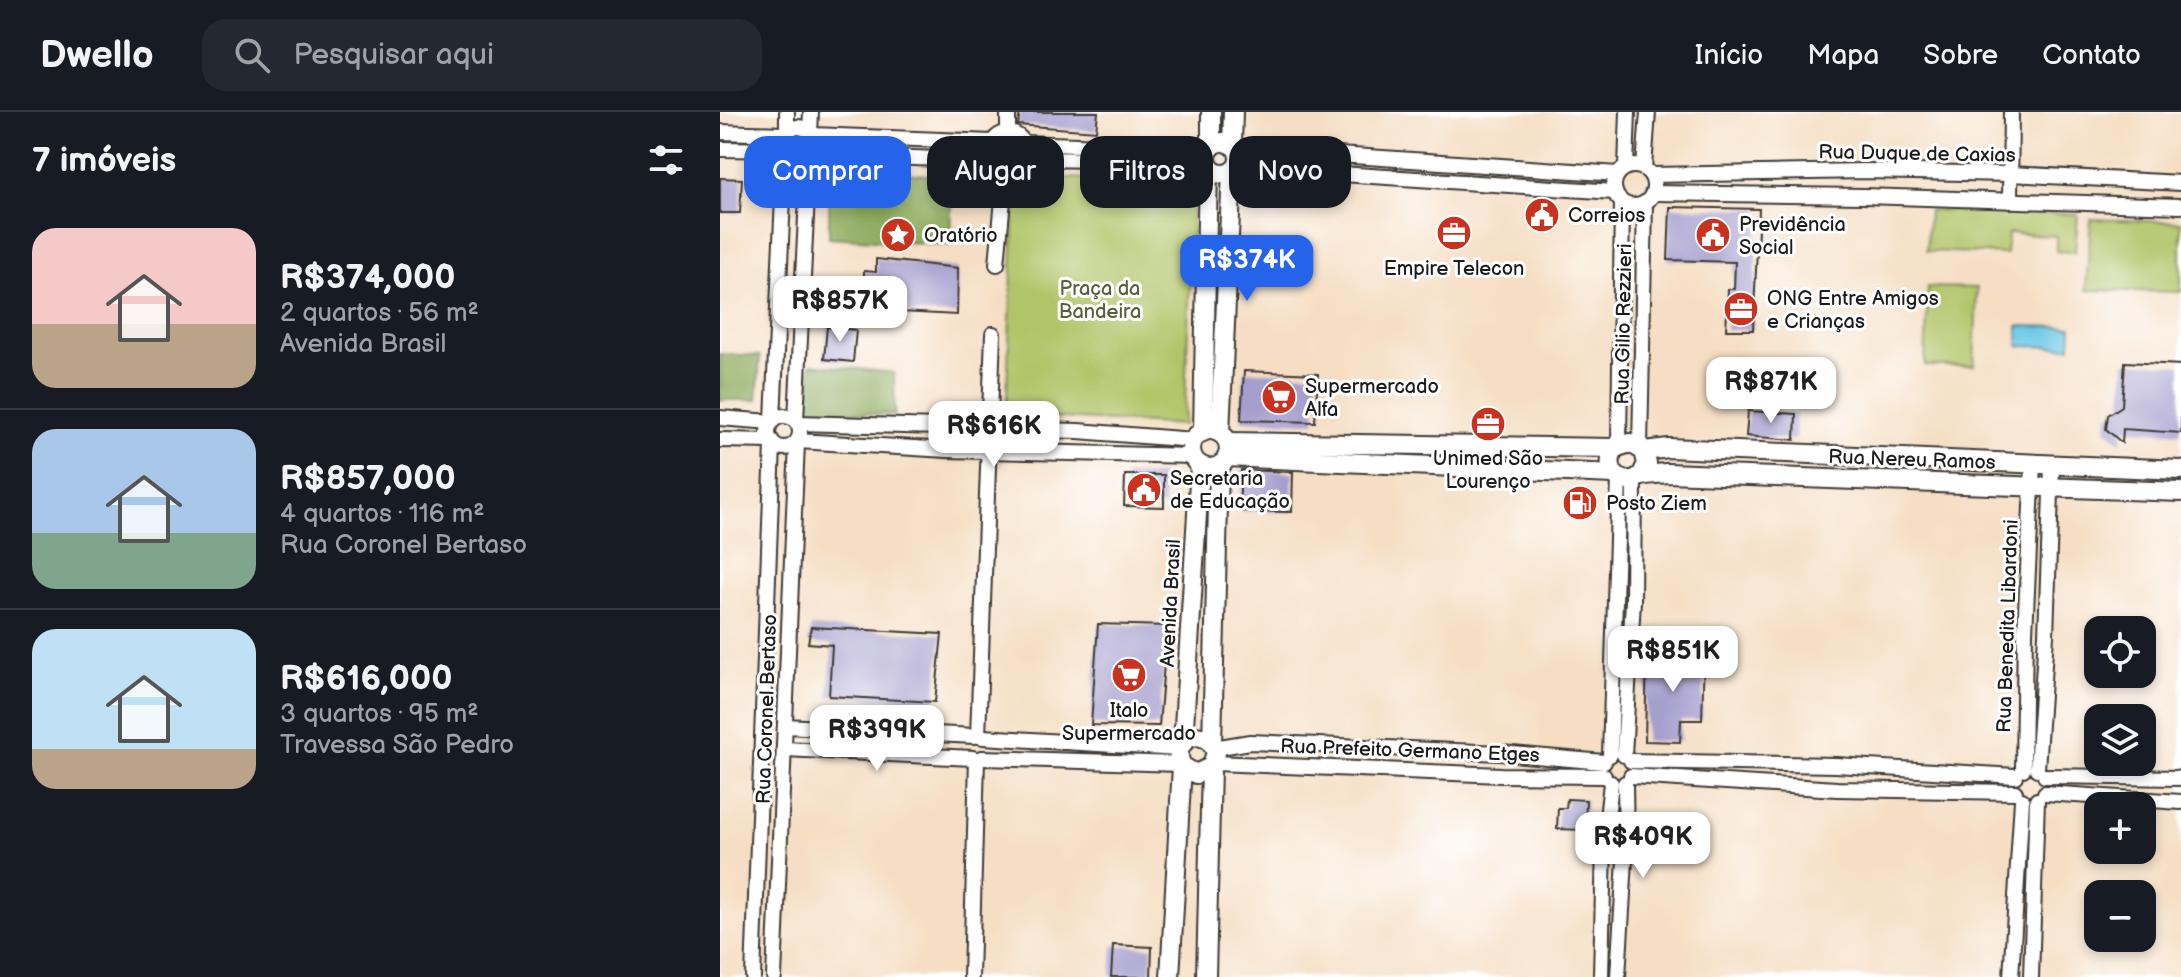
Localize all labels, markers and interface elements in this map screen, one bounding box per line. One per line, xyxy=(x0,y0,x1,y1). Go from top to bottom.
search box xyxy=(202,19,762,91)
text: Dwello xyxy=(40,33,154,78)
icon: search xyxy=(230,33,274,77)
text: Pesquisar aqui xyxy=(294,37,494,73)
text: Início xyxy=(1695,39,1763,72)
text: Mapa xyxy=(1807,39,1879,72)
text: Sobre xyxy=(1923,39,1998,72)
text: Contato xyxy=(2042,39,2141,72)
chip: Comprar xyxy=(744,136,911,208)
chip: Alugar xyxy=(927,136,1064,208)
chip: Filtros xyxy=(1080,136,1213,208)
chip: Novo xyxy=(1229,136,1351,208)
icon: filters xyxy=(644,138,688,182)
text: 7 imóveis xyxy=(32,140,176,181)
street label: Rua Duque de Caxias xyxy=(1818,140,2016,168)
public building icon: Correios xyxy=(1523,196,1561,234)
place label: Correios xyxy=(1568,204,1646,228)
place label: Previdência Social xyxy=(1739,213,1846,260)
office icon: Empire Telecon xyxy=(1435,214,1473,252)
place icon: Oratório xyxy=(879,216,917,254)
public building icon: Previdência Social xyxy=(1694,216,1732,254)
place label: Oratório xyxy=(924,224,998,248)
pin: R$374K xyxy=(1182,235,1312,303)
street label: Rua Gilio Rezzieri xyxy=(1611,243,1637,405)
text: R$374K xyxy=(1198,245,1296,276)
text: R$374,000 xyxy=(280,257,455,298)
place label: Empire Telecon xyxy=(1384,257,1524,281)
icon: home xyxy=(96,260,192,356)
pin: R$857K xyxy=(775,276,905,344)
park label: Praça da Bandeira xyxy=(1059,277,1141,324)
text: R$857K xyxy=(791,286,889,317)
place label: ONG Entre Amigos e Crianças xyxy=(1767,287,1939,334)
office icon: ONG Entre Amigos e Crianças xyxy=(1722,290,1760,328)
text: 2 quartos · 56 m² xyxy=(280,298,479,329)
text: Avenida Brasil xyxy=(280,329,446,360)
pin: R$871K xyxy=(1706,357,1836,425)
text: R$871K xyxy=(1724,367,1818,398)
place label: Supermercado Alfa xyxy=(1305,375,1439,422)
supermarket icon: Supermercado Alfa xyxy=(1260,378,1298,416)
pin: R$616K xyxy=(929,401,1059,469)
office icon: Unimed São Lourenço xyxy=(1469,405,1507,443)
text: R$616K xyxy=(946,411,1042,442)
street label: Rua Nereu Ramos xyxy=(1828,445,1996,475)
place label: Unimed São Lourenço xyxy=(1433,447,1543,494)
text: R$857,000 xyxy=(280,458,456,499)
icon: home xyxy=(96,461,192,557)
place label: Secretaria de Educação xyxy=(1170,467,1290,514)
public building icon: Secretaria de Educação xyxy=(1125,471,1163,509)
fuel station icon: Posto Ziem xyxy=(1561,484,1599,522)
place label: Posto Ziem xyxy=(1606,492,1707,516)
text: 4 quartos · 116 m² xyxy=(280,499,485,530)
street label: Rua Benedita Libardoni xyxy=(1992,519,2024,733)
text: Rua Coronel Bertaso xyxy=(280,530,527,561)
street label: Avenida Brasil xyxy=(1156,539,1186,668)
street label: Rua Coronel Bertaso xyxy=(752,614,782,804)
map controls xyxy=(2084,616,2156,952)
button: locate xyxy=(2084,616,2156,688)
pin: R$851K xyxy=(1608,626,1738,694)
text: R$851K xyxy=(1626,636,1720,667)
supermarket icon: Italo Supermercado xyxy=(1110,656,1148,694)
text: R$616,000 xyxy=(280,658,452,699)
icon: home xyxy=(96,661,192,757)
text: 3 quartos · 95 m² xyxy=(280,699,479,730)
place label: Italo Supermercado xyxy=(1062,699,1196,746)
button: layers xyxy=(2084,704,2156,776)
pin: R$399K xyxy=(812,705,942,773)
text: R$399K xyxy=(828,715,926,746)
text: Travessa São Pedro xyxy=(280,730,514,761)
street label: Rua Prefeito Germano Etges xyxy=(1280,734,1540,768)
button: + xyxy=(2084,792,2156,864)
pin: R$409K xyxy=(1578,812,1708,880)
text: R$409K xyxy=(1593,822,1693,853)
button: − xyxy=(2084,880,2156,952)

